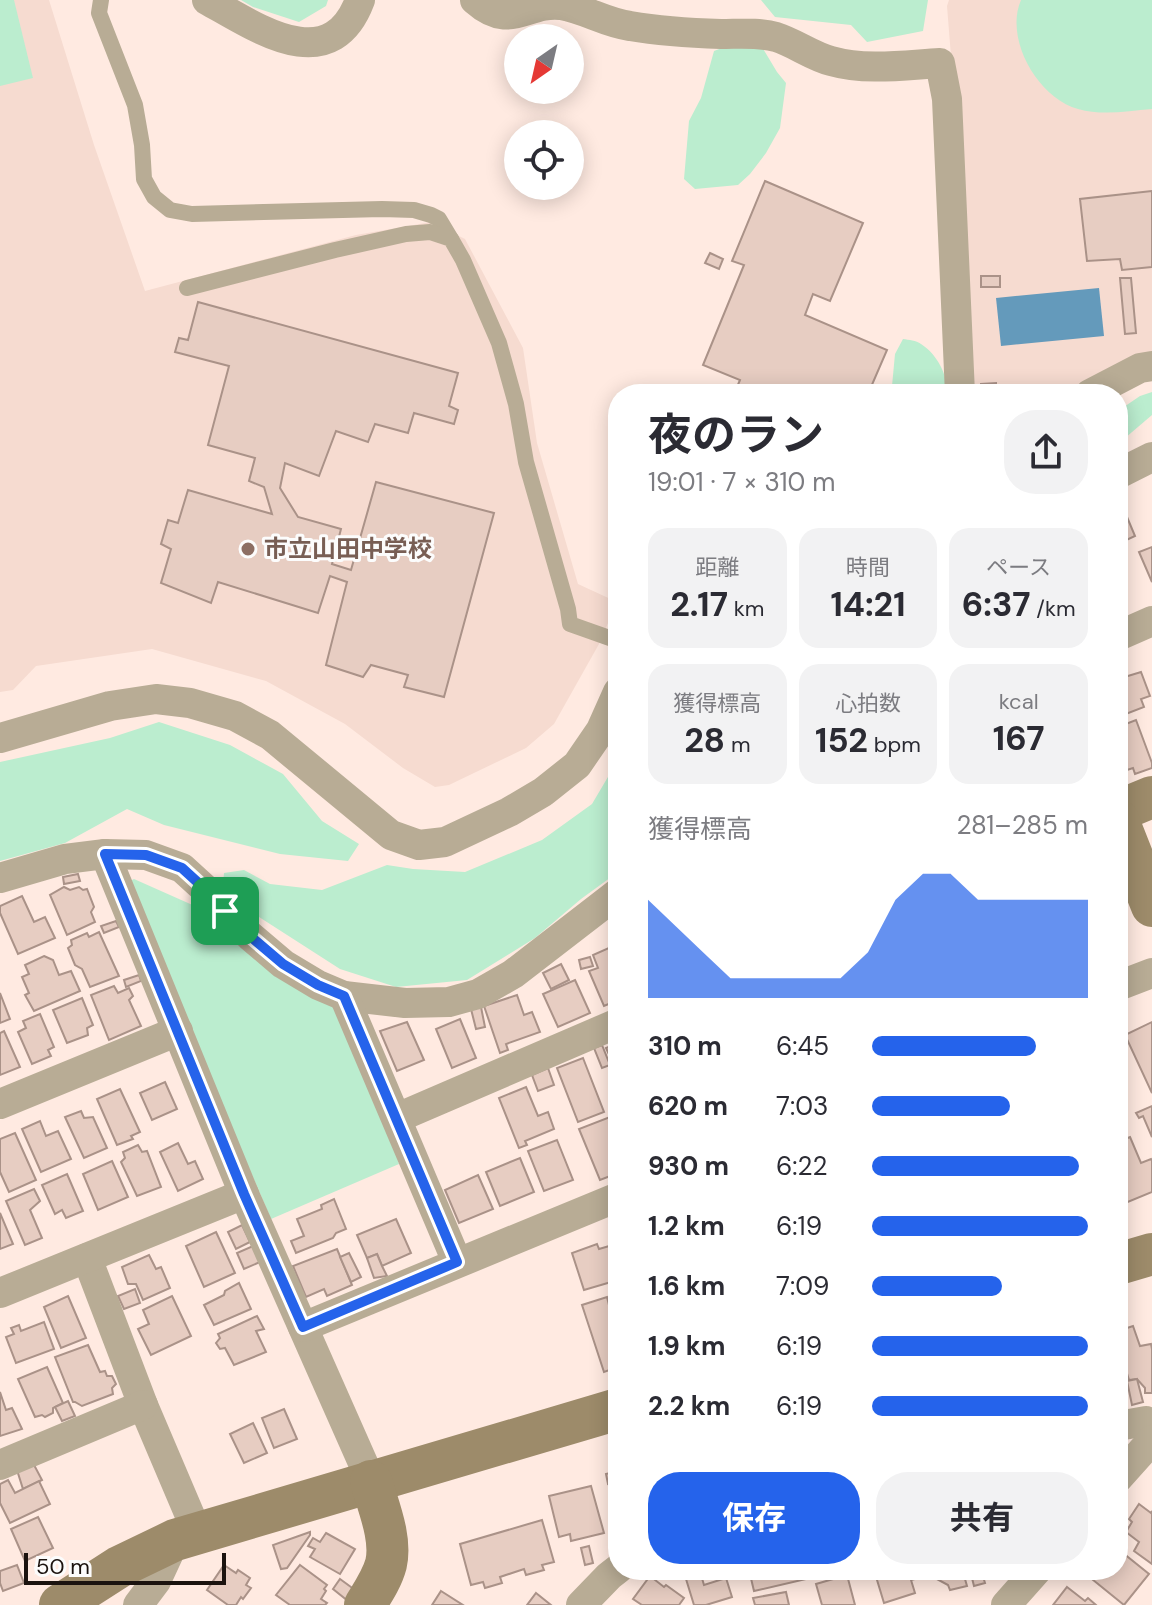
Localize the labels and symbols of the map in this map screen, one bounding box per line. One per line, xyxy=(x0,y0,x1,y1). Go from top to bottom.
north arrow xyxy=(504,24,584,104)
place label: 市立山田中学校 xyxy=(264,533,432,564)
marker: 市立山田中学校 xyxy=(239,540,257,558)
pin xyxy=(191,877,259,945)
scale bar xyxy=(24,1549,226,1585)

